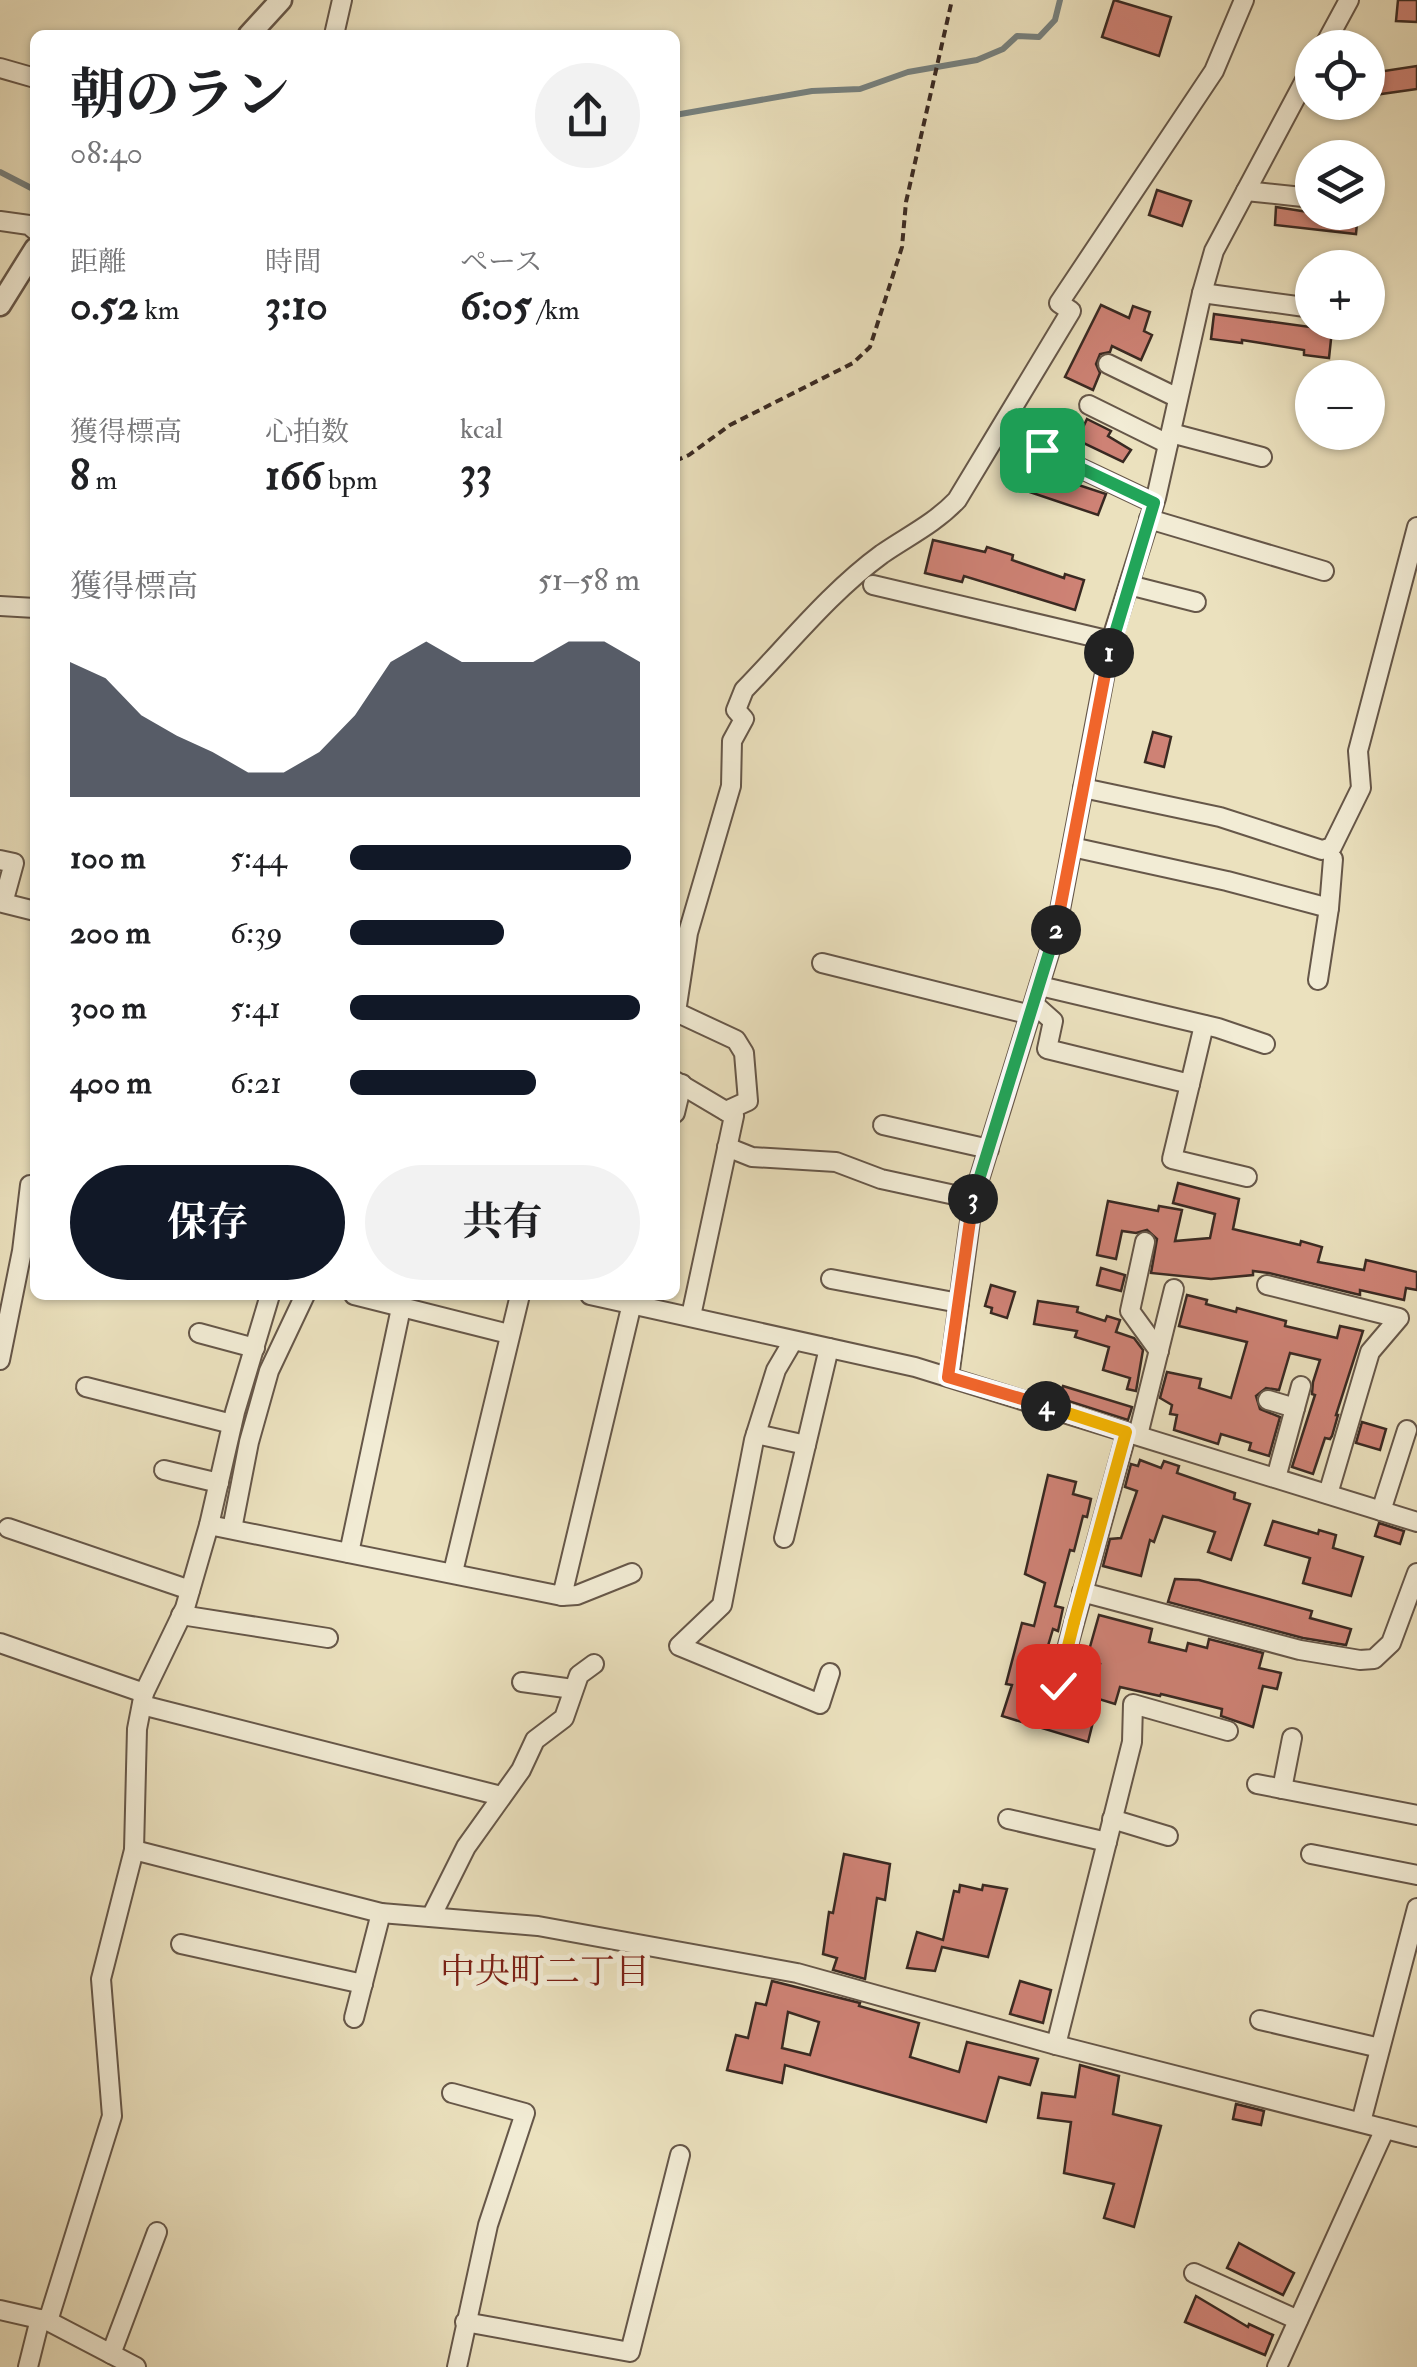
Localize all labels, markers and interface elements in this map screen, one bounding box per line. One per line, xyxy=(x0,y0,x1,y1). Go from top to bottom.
map controls xyxy=(1295,30,1385,450)
button: locate xyxy=(1295,30,1385,120)
text: 朝のラン xyxy=(70,61,290,130)
button: share xyxy=(535,63,640,168)
text: 08:40 xyxy=(70,133,143,173)
button: layers xyxy=(1295,140,1385,230)
text: 距離 xyxy=(70,245,126,280)
text: 時間 xyxy=(265,245,321,280)
text: ペース xyxy=(460,245,543,280)
button: + xyxy=(1295,250,1385,340)
text: 0.52 xyxy=(70,280,139,332)
text: 3:10 xyxy=(265,280,328,332)
text: 6:05 xyxy=(460,280,532,332)
text: km xyxy=(139,293,180,328)
text: /km xyxy=(532,293,580,328)
button: − xyxy=(1295,360,1385,450)
pin xyxy=(1000,408,1085,493)
text: kcal xyxy=(460,412,503,447)
text: 獲得標高 xyxy=(70,415,182,450)
text: 心拍数 xyxy=(265,415,349,450)
icon: arrive xyxy=(1015,423,1070,478)
text: 33 xyxy=(460,447,492,499)
text: 8 xyxy=(70,450,90,502)
text: 166 xyxy=(265,450,322,502)
text: m xyxy=(90,463,117,498)
text: bpm xyxy=(322,463,378,498)
text: 51–58 m xyxy=(538,560,640,600)
text: 獲得標高 xyxy=(70,567,198,607)
pin: 1 xyxy=(1084,628,1134,678)
text: 1 xyxy=(1104,635,1114,670)
text: 100 m xyxy=(70,838,146,878)
text: 5:44 xyxy=(230,838,286,878)
pin: 2 xyxy=(1031,905,1081,955)
text: 2 xyxy=(1049,912,1063,947)
text: 200 m xyxy=(70,913,151,953)
text: 6:39 xyxy=(230,913,283,953)
text: 300 m xyxy=(70,988,147,1028)
text: 5:41 xyxy=(230,988,281,1028)
text: 400 m xyxy=(70,1063,152,1103)
text: 6:21 xyxy=(230,1063,282,1103)
button: 保存 xyxy=(70,1165,345,1280)
button: 共有 xyxy=(365,1165,640,1280)
pin: 3 xyxy=(948,1174,998,1224)
text: 3 xyxy=(968,1181,978,1216)
pin: 4 xyxy=(1021,1381,1071,1431)
text: 4 xyxy=(1038,1388,1054,1423)
pin xyxy=(1016,1644,1101,1729)
icon: check xyxy=(1031,1659,1086,1714)
district label: 中央町二丁目 xyxy=(440,1950,650,1994)

